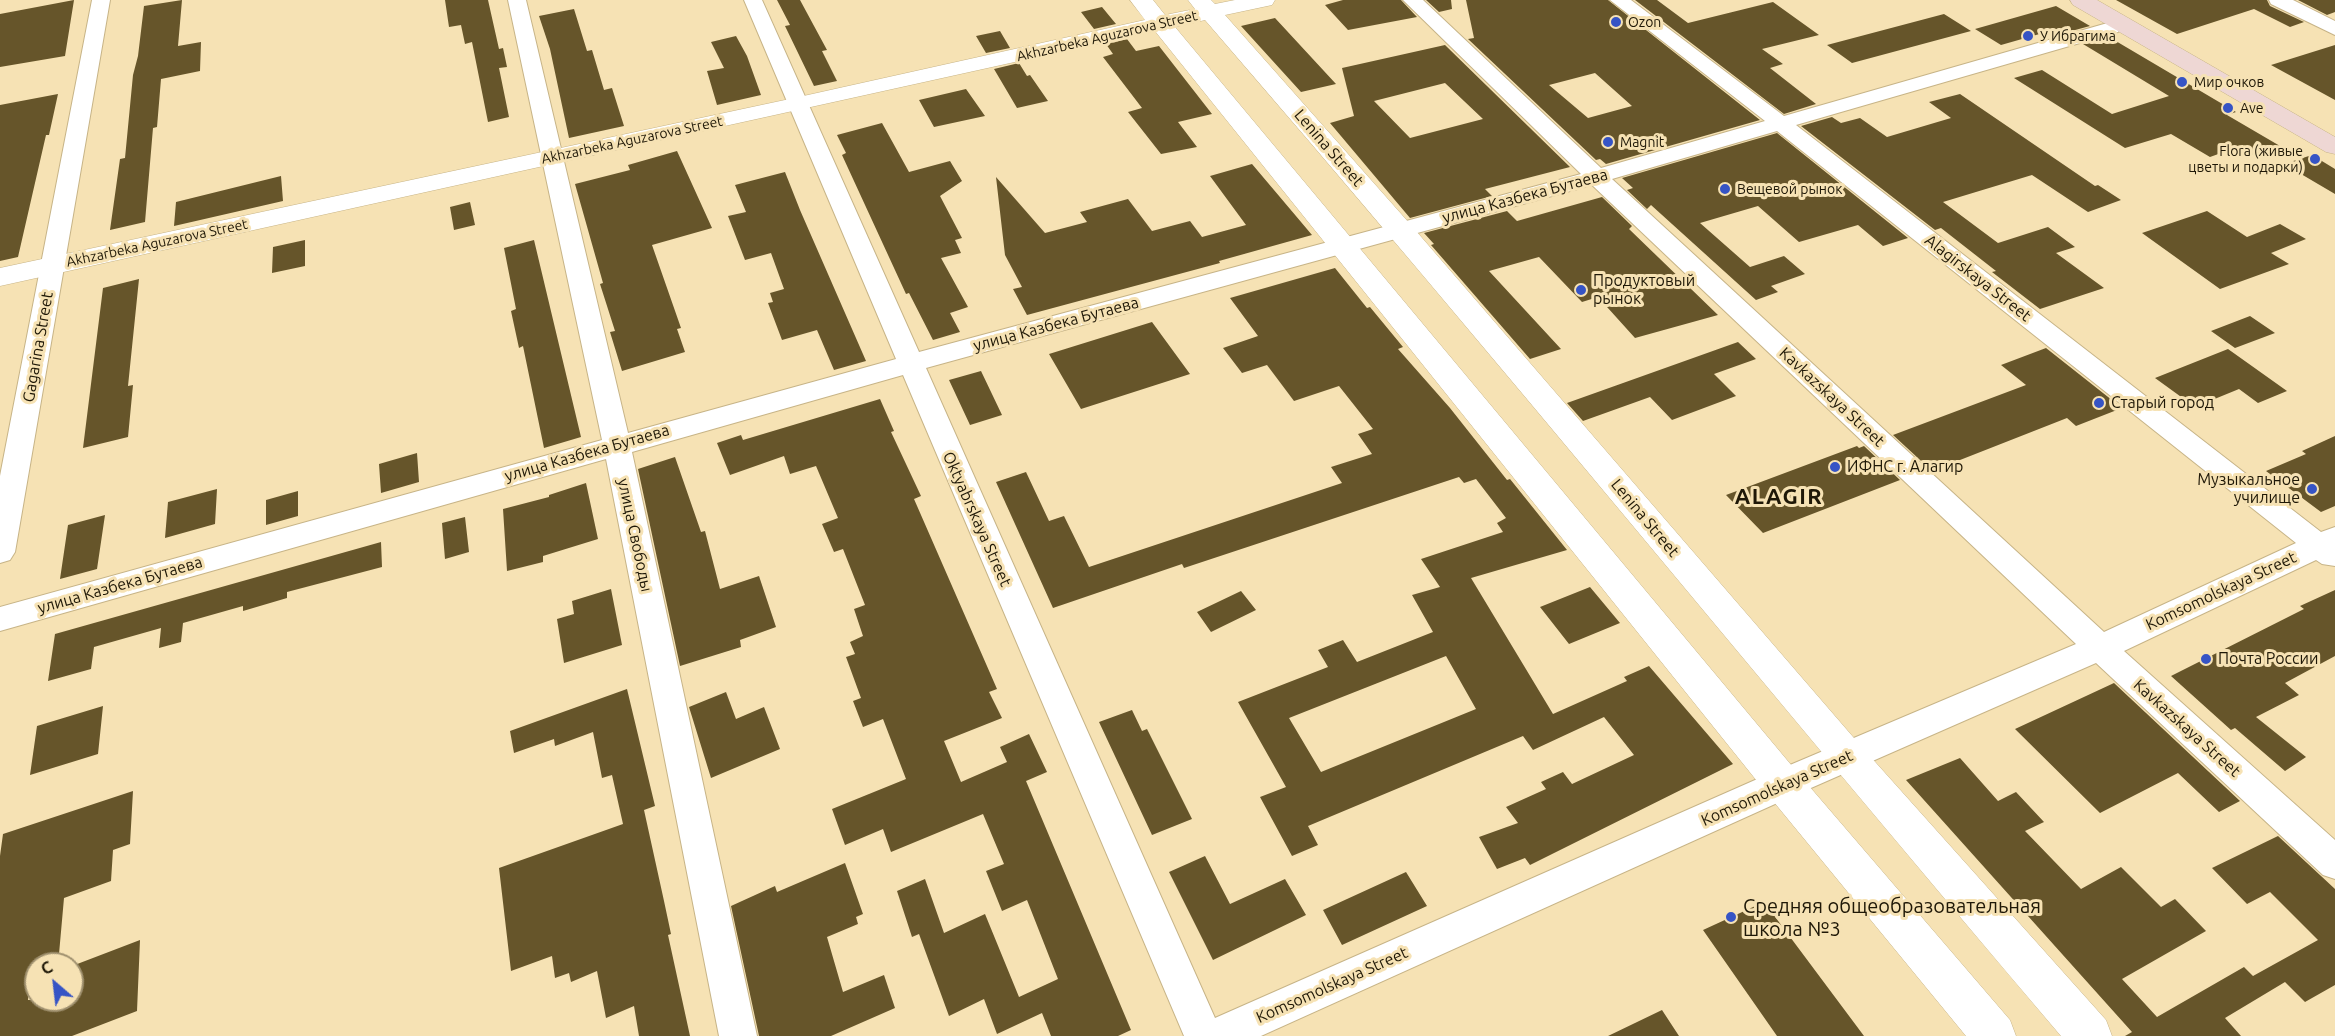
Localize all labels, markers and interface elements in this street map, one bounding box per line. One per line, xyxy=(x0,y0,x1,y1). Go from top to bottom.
street label: Akhzarbeka Aguzarova Street xyxy=(1015,7,1199,65)
place label: Ozon xyxy=(1628,14,1661,30)
marker: Ozon xyxy=(1609,15,1623,29)
place label: У Ибрагима xyxy=(2040,28,2116,44)
marker: У Ибрагима xyxy=(2021,29,2035,43)
place label: Мир очков xyxy=(2194,74,2264,90)
marker: Мир очков xyxy=(2175,75,2189,89)
place label: Ave xyxy=(2240,100,2263,116)
marker: Ave xyxy=(2221,101,2235,115)
street label: Lenina Street xyxy=(1290,106,1368,190)
street label: Akhzarbeka Aguzarova Street xyxy=(540,113,724,167)
place label: Magnit xyxy=(1620,134,1664,150)
marker: Magnit xyxy=(1601,135,1615,149)
place label: Flora (живые цветы и подарки) xyxy=(2188,143,2303,176)
marker: Flora (живые цветы и подарки) xyxy=(2308,152,2322,166)
street label: улица Казбека Бутаева xyxy=(1440,165,1610,227)
place label: Вещевой рынок xyxy=(1737,181,1842,197)
marker: Вещевой рынок xyxy=(1718,182,1732,196)
street label: Akhzarbeka Aguzarova Street xyxy=(65,216,249,270)
street label: Alagirskaya Street xyxy=(1921,231,2035,325)
place label: Продуктовый рынок xyxy=(1593,271,1695,309)
marker: Продуктовый рынок xyxy=(1574,283,1588,297)
street label: Gagarina Street xyxy=(19,290,57,404)
street label: улица Казбека Бутаева xyxy=(971,293,1141,355)
street label: Kavkazskaya Street xyxy=(1775,343,1889,451)
place label: Старый город xyxy=(2111,393,2214,413)
marker: Старый город xyxy=(2092,396,2106,410)
street label: улица Казбека Бутаева xyxy=(502,420,672,486)
street label: Oktyabrskaya Street xyxy=(939,449,1015,589)
place label: ИФНС г. Алагир xyxy=(1847,457,1963,477)
marker: ИФНС г. Алагир xyxy=(1828,460,1842,474)
place label: Музыкальное училище xyxy=(2197,470,2300,508)
street label: Lenina Street xyxy=(1607,475,1683,561)
street label: улица Свободы xyxy=(614,477,656,593)
marker: Музыкальное училище xyxy=(2305,482,2319,496)
district label: ALAGIR xyxy=(1735,484,1823,510)
street label: Komsomolskaya Street xyxy=(2143,548,2299,634)
street label: улица Казбека Бутаева xyxy=(35,552,205,618)
place label: Почта России xyxy=(2218,649,2318,669)
marker: Почта России xyxy=(2199,652,2213,666)
street label: Kavkazskaya Street xyxy=(2130,675,2244,781)
street label: Komsomolskaya Street xyxy=(1698,746,1856,830)
place label: Средняя общеобразовательная школа №3 xyxy=(1743,894,2041,941)
marker: Средняя общеобразовательная школа №3 xyxy=(1724,910,1738,924)
street label: Komsomolskaya Street xyxy=(1253,943,1411,1027)
north arrow xyxy=(24,952,84,1012)
text: С xyxy=(38,958,55,978)

